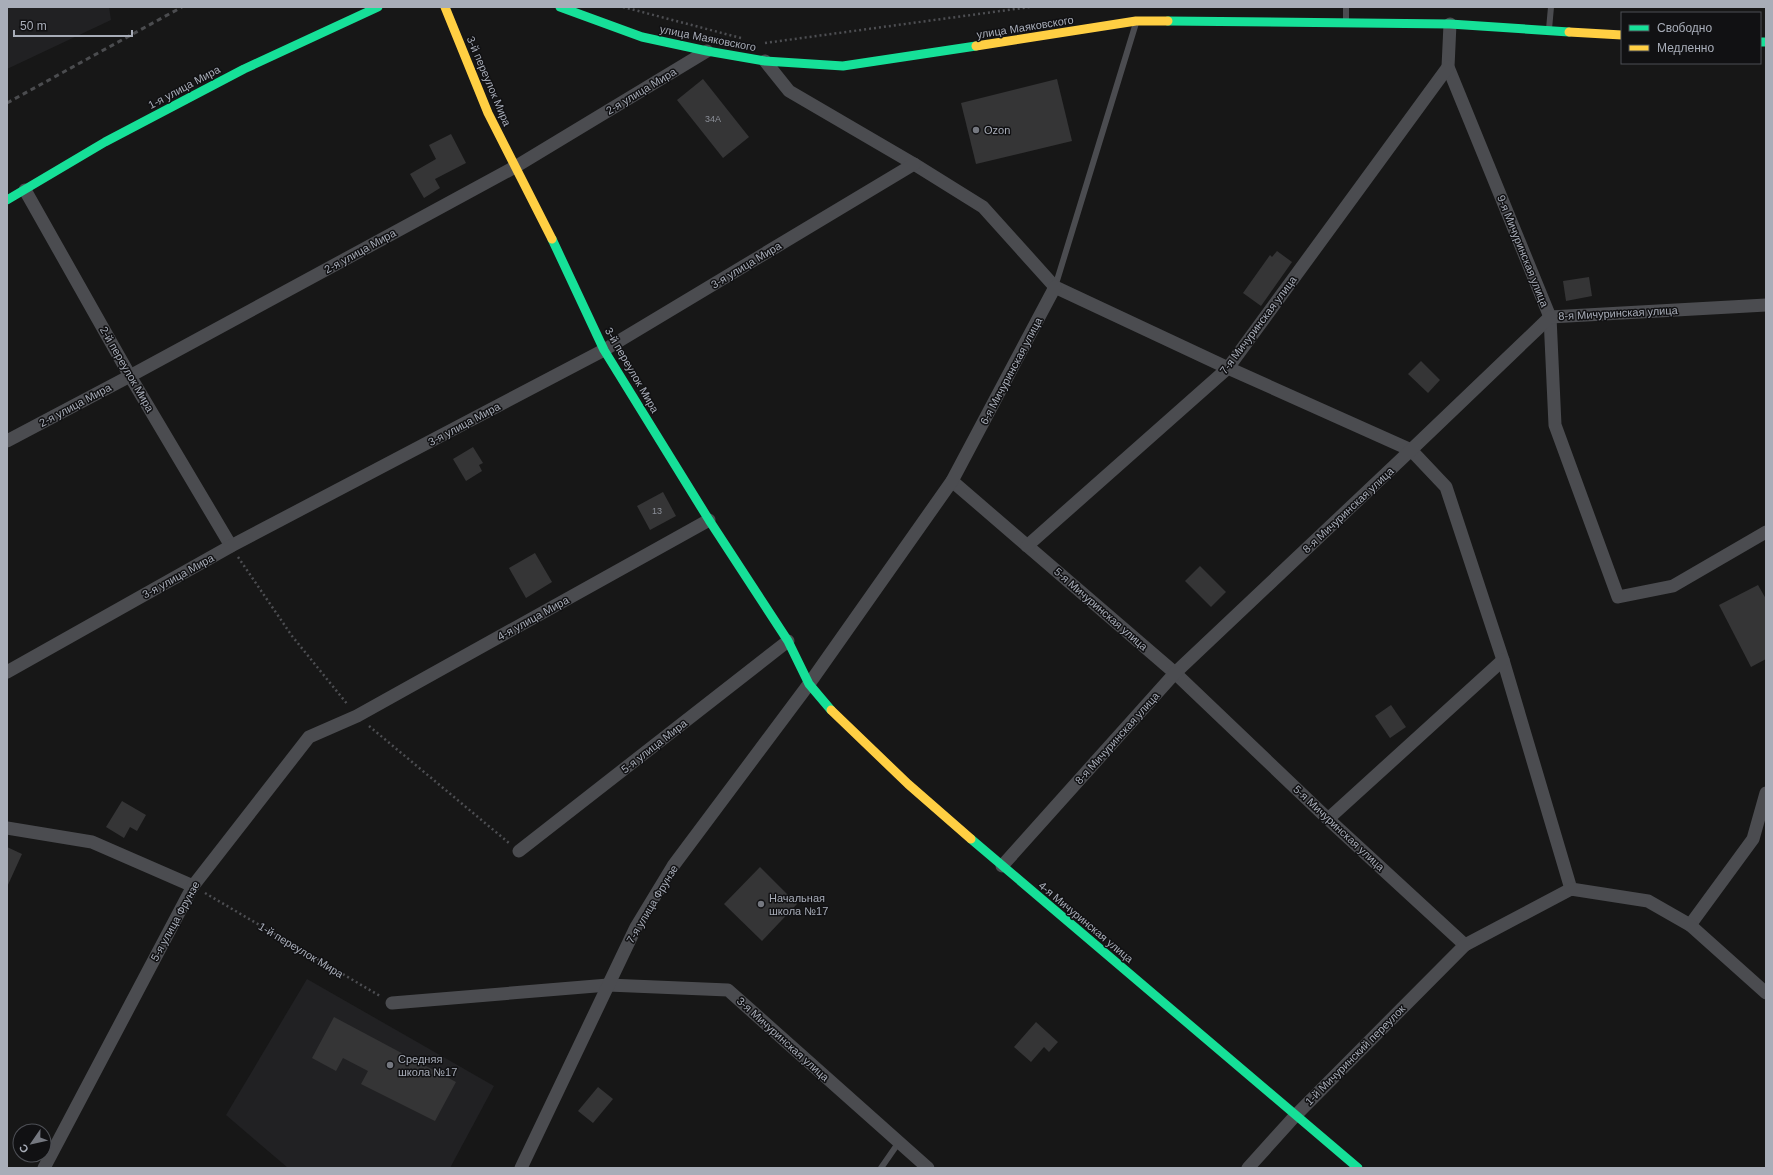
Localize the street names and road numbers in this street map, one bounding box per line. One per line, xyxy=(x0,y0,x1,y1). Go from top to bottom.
street label: улица Маяковского xyxy=(976,13,1074,41)
street label: улица Маяковского xyxy=(659,23,757,53)
street label: 3-й переулок Мира xyxy=(465,34,514,129)
street label: 1-я улица Мира xyxy=(146,63,223,111)
street label: 2-я улица Мира xyxy=(604,65,679,117)
street label: 9-я Мичуринская улица xyxy=(1495,193,1551,309)
street label: 2-я улица Мира xyxy=(322,226,399,276)
street label: 3-я улица Мира xyxy=(709,239,784,291)
street label: 7-я Мичуринская улица xyxy=(1217,273,1299,376)
street label: 8-я Мичуринская улица xyxy=(1558,304,1679,322)
street label: 6-я Мичуринская улица xyxy=(978,315,1045,427)
street label: 2-й переулок Мира xyxy=(98,324,157,415)
street label: 3-й переулок Мира xyxy=(603,325,662,416)
street label: 2-я улица Мира xyxy=(37,381,114,429)
street label: 3-я улица Мира xyxy=(426,400,503,448)
street label: 8-я Мичуринская улица xyxy=(1300,464,1396,555)
street label: 3-я улица Мира xyxy=(140,551,217,601)
street label: 5-я Мичуринская улица xyxy=(1052,565,1151,653)
street label: 4-я улица Мира xyxy=(495,593,572,643)
street label: 8-я Мичуринская улица xyxy=(1073,689,1162,786)
street label: 5-я улица Мира xyxy=(619,716,690,775)
street label: 5-я Мичуринская улица xyxy=(1291,783,1387,874)
street label: 7-я улица Фрунзе xyxy=(624,863,680,945)
street label: 5-я улица Фрунзе xyxy=(148,879,202,963)
street label: 4-я Мичуринская улица xyxy=(1036,879,1136,966)
street label: 1-й переулок Мира xyxy=(257,920,346,980)
street label: 3-я Мичуринская улица xyxy=(735,995,832,1084)
street label: 1-й Мичуринский переулок xyxy=(1303,1002,1408,1107)

